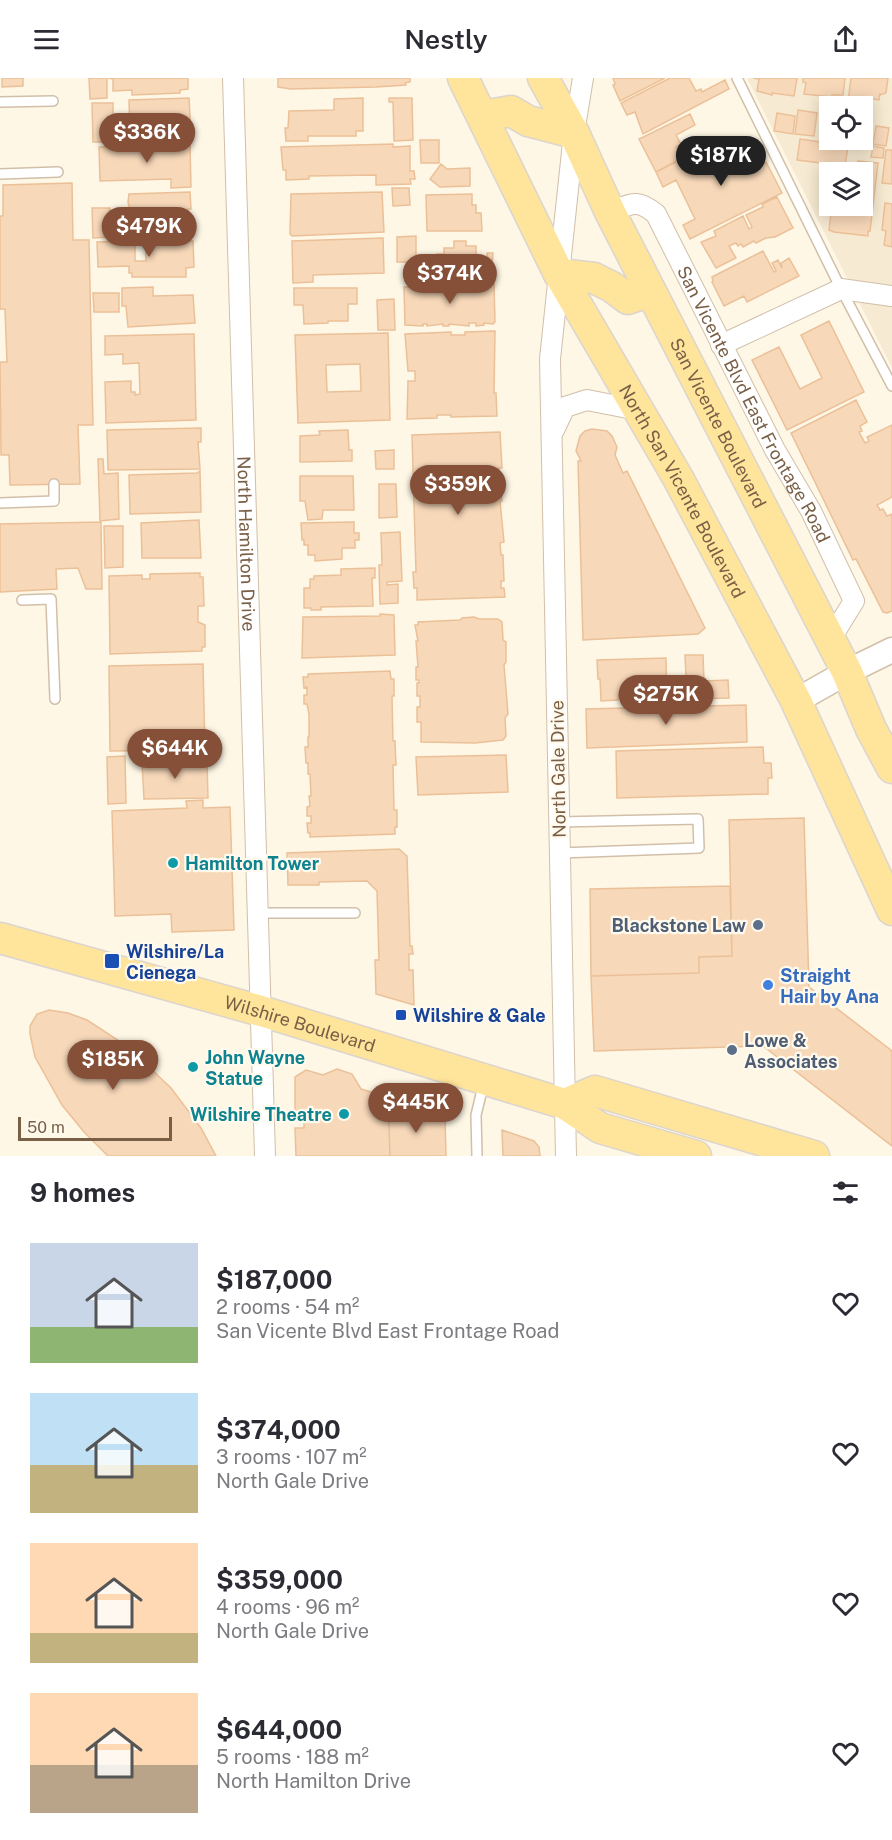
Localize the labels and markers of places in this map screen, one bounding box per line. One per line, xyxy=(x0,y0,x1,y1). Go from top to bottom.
pin: $336K xyxy=(105,113,189,164)
pin: $187K xyxy=(679,136,763,187)
pin: $479K xyxy=(107,207,191,258)
pin: $374K xyxy=(408,254,492,305)
pin: $359K xyxy=(416,465,500,516)
pin: $275K xyxy=(624,675,708,726)
pin: $644K xyxy=(133,729,217,780)
place label: Hamilton Tower xyxy=(185,853,320,874)
marker: Hamilton Tower xyxy=(166,856,180,870)
place label: Blackstone Law xyxy=(611,915,746,936)
marker: Blackstone Law xyxy=(751,918,765,932)
place label: Wilshire/La Cienega xyxy=(126,941,224,983)
marker: Wilshire/La Cienega xyxy=(103,952,121,970)
place label: Straight Hair by Ana xyxy=(780,965,879,1007)
marker: Straight Hair by Ana xyxy=(761,978,775,992)
place label: Wilshire & Gale xyxy=(413,1005,546,1026)
marker: Wilshire & Gale xyxy=(394,1008,408,1022)
place label: Lowe & Associates xyxy=(744,1030,838,1072)
pin: $185K xyxy=(71,1040,155,1091)
marker: Lowe & Associates xyxy=(725,1043,739,1057)
place label: John Wayne Statue xyxy=(205,1047,305,1089)
marker: John Wayne Statue xyxy=(186,1060,200,1074)
pin: $445K xyxy=(374,1083,458,1134)
place label: Wilshire Theatre xyxy=(190,1104,332,1125)
marker: Wilshire Theatre xyxy=(337,1107,351,1121)

